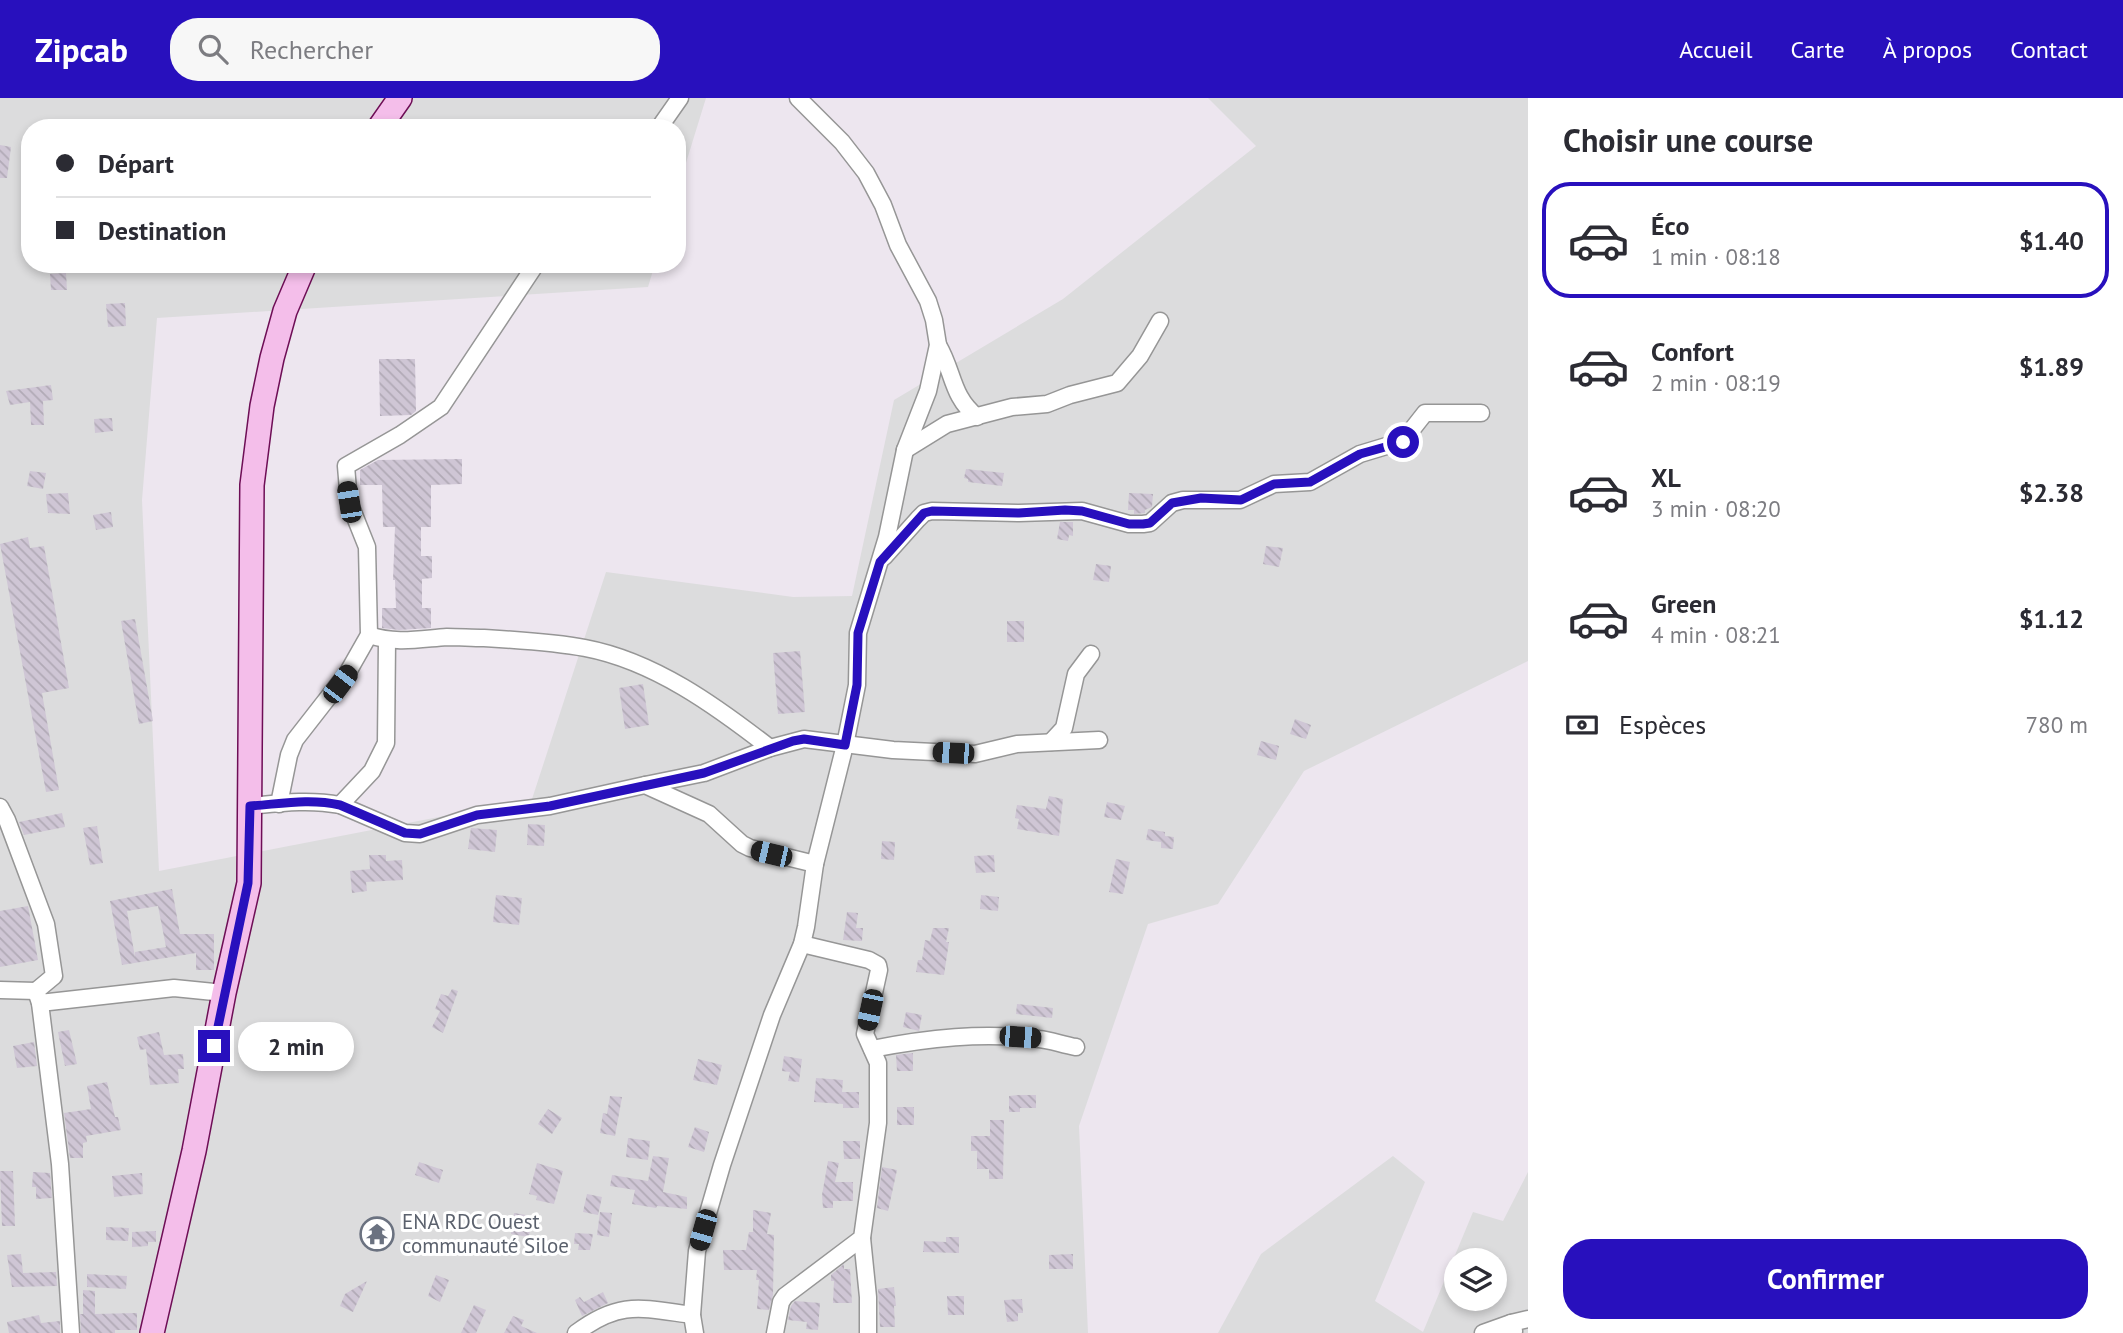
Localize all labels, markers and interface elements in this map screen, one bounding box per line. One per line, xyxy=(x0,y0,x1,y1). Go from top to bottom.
search box xyxy=(170,18,660,81)
text: Zipcab xyxy=(35,28,128,71)
icon: search xyxy=(194,30,232,68)
text: Rechercher xyxy=(250,33,373,66)
text: Accueil xyxy=(1679,34,1753,65)
text: Carte xyxy=(1791,34,1845,65)
text: À propos xyxy=(1883,34,1972,65)
text: Contact xyxy=(2010,34,2088,65)
text: Choisir une course xyxy=(1563,119,1813,161)
text: Départ xyxy=(98,147,174,180)
icon: car xyxy=(1567,209,1630,272)
text: Éco xyxy=(1651,209,1689,242)
text: Destination xyxy=(98,214,226,247)
text: $1.40 xyxy=(2019,224,2084,257)
text: 1 min · 08:18 xyxy=(1651,242,1781,271)
icon: car xyxy=(1567,335,1630,398)
text: Confort xyxy=(1651,335,1734,368)
text: $1.89 xyxy=(2019,350,2084,383)
text: 2 min · 08:19 xyxy=(1651,368,1781,397)
route start xyxy=(1387,426,1419,458)
icon: car xyxy=(1567,461,1630,524)
text: XL xyxy=(1651,461,1681,494)
text: $2.38 xyxy=(2019,476,2084,509)
car xyxy=(336,480,363,524)
text: 3 min · 08:20 xyxy=(1651,494,1781,523)
icon: car xyxy=(1567,587,1630,650)
text: Green xyxy=(1651,587,1716,620)
text: $1.12 xyxy=(2019,602,2084,635)
text: 4 min · 08:21 xyxy=(1651,620,1781,649)
car xyxy=(319,661,362,707)
icon: cash xyxy=(1563,706,1601,744)
text: Espèces xyxy=(1619,708,1706,741)
text: 780 m xyxy=(2026,710,2088,739)
car xyxy=(932,741,975,765)
car xyxy=(749,839,794,869)
car xyxy=(856,987,885,1033)
callout: 2 min xyxy=(238,1021,354,1070)
car xyxy=(999,1025,1042,1049)
route end xyxy=(198,1030,230,1062)
text: 2 min xyxy=(268,1032,324,1061)
car xyxy=(688,1207,719,1253)
place label: ENA RDC Ouest communauté Siloe xyxy=(402,1208,569,1259)
temple icon: ENA RDC Ouest communauté Siloe xyxy=(358,1215,396,1253)
button: Confirmer xyxy=(1563,1239,2088,1319)
map controls xyxy=(1444,1248,1507,1311)
button: layers xyxy=(1444,1248,1507,1311)

